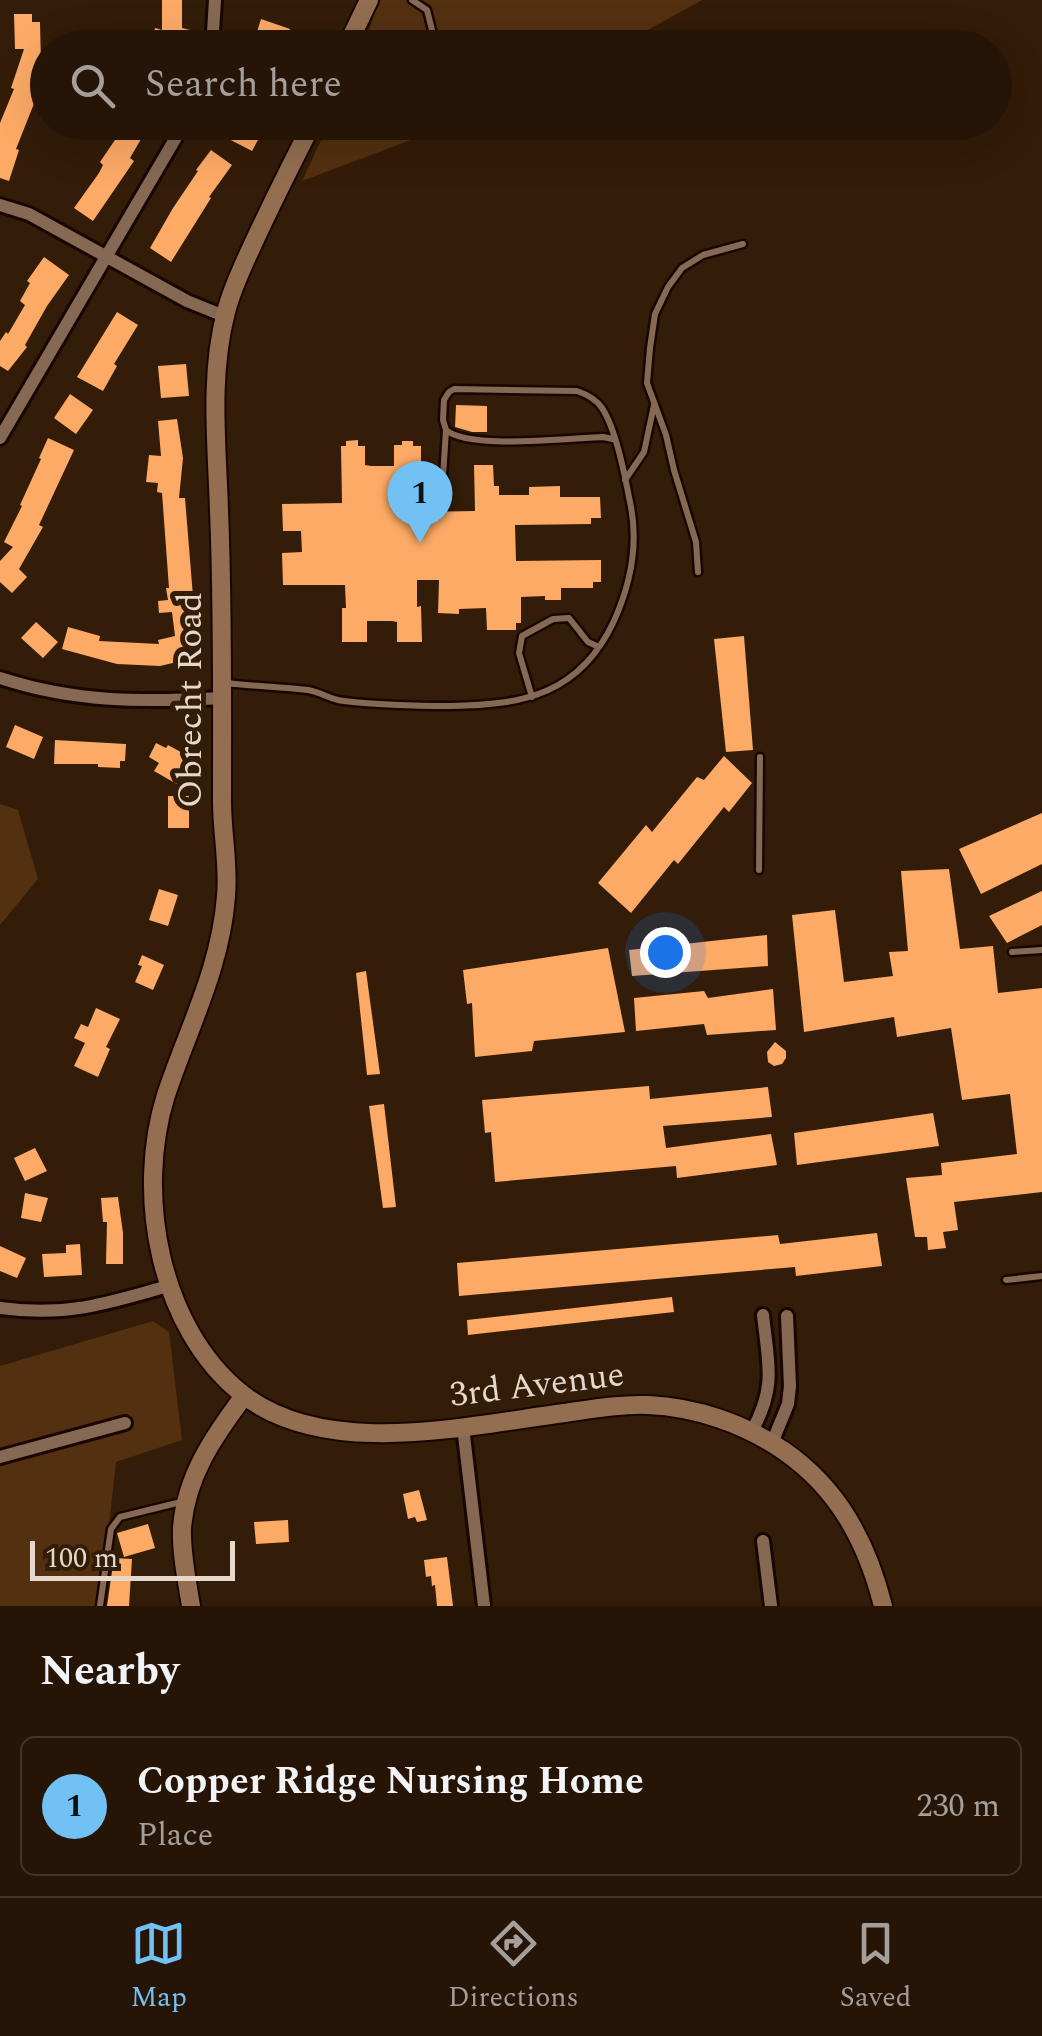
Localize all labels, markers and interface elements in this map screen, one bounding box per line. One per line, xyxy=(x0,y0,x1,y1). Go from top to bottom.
search box xyxy=(30,30,1012,140)
text: Search here xyxy=(145,56,342,114)
icon: search xyxy=(65,58,120,113)
pin: 1 xyxy=(388,460,452,543)
street label: Obrecht Road xyxy=(164,592,217,808)
your location xyxy=(640,927,691,978)
street label: 3rd Avenue xyxy=(447,1348,627,1422)
scale bar xyxy=(30,1536,235,1580)
text: 100 m xyxy=(45,1537,118,1580)
text: Nearby xyxy=(40,1640,179,1703)
text: Copper Ridge Nursing Home xyxy=(137,1753,644,1811)
text: 1 xyxy=(66,1782,83,1831)
text: 230 m xyxy=(916,1782,1000,1831)
text: Place xyxy=(137,1811,213,1860)
tab: Map xyxy=(131,1916,187,2019)
tab: Directions xyxy=(448,1916,579,2019)
tab: Saved xyxy=(840,1916,911,2019)

